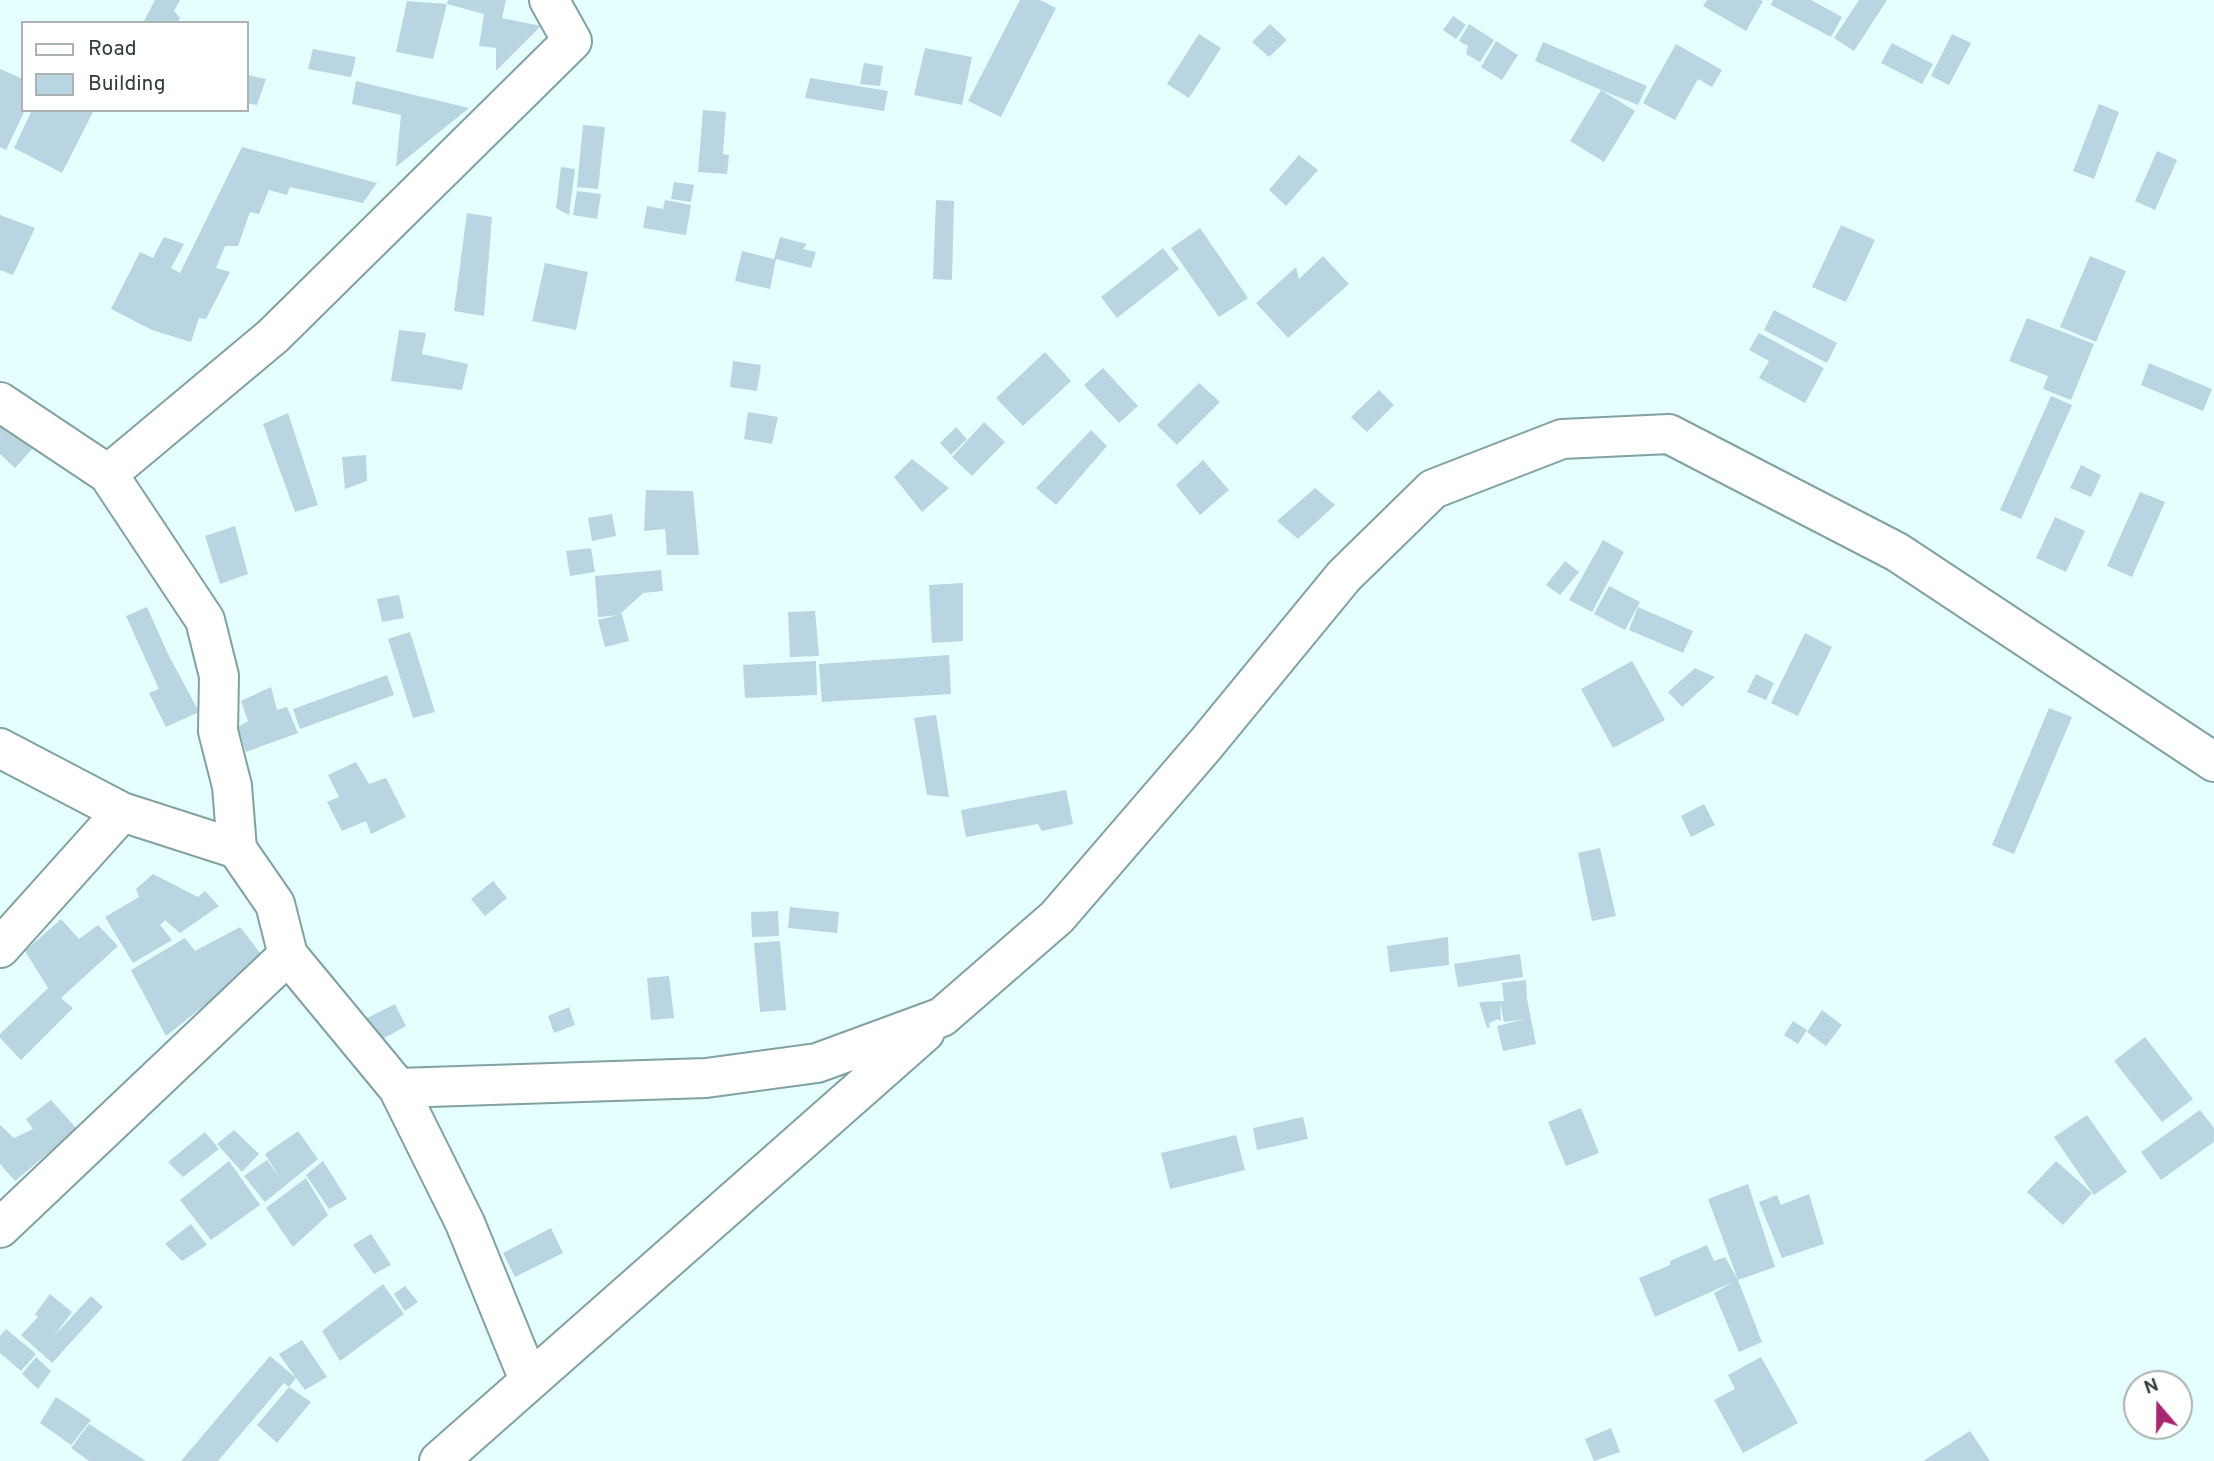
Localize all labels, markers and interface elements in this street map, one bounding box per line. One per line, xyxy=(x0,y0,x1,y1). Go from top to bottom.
legend xyxy=(21,21,248,112)
text: Road xyxy=(88,36,137,63)
text: Building xyxy=(88,71,166,98)
north arrow xyxy=(2123,1370,2193,1440)
text: N xyxy=(2141,1374,2162,1401)

